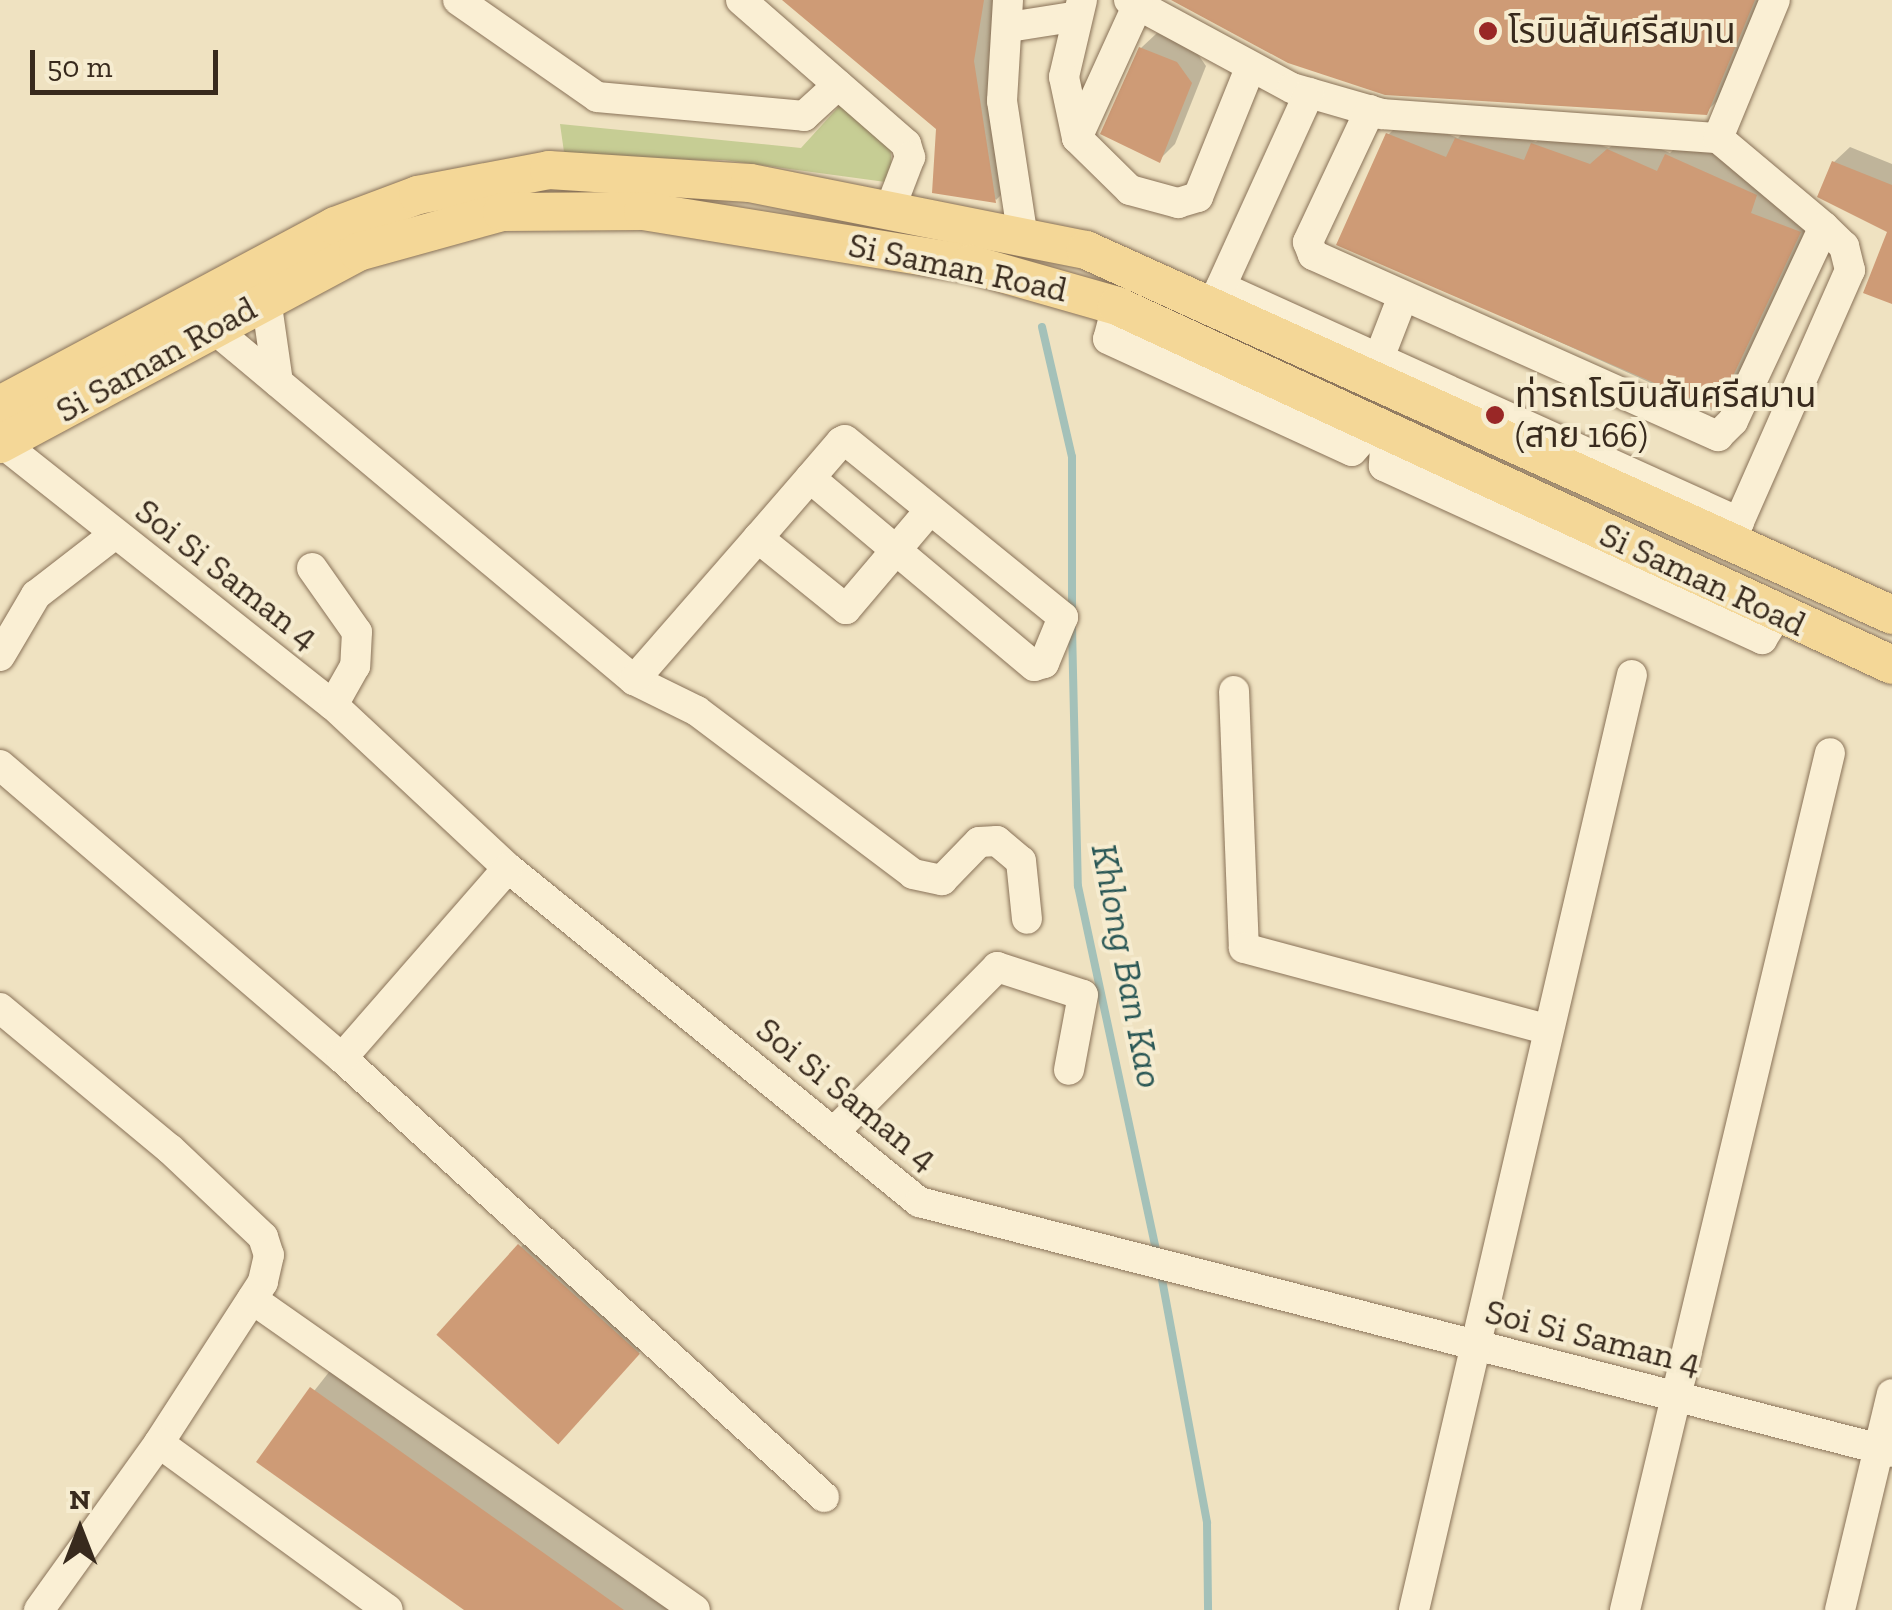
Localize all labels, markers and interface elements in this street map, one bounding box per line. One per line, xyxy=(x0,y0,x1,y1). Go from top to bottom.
place label: โรบินสันศรีสมาน xyxy=(1508,10,1736,52)
marker: โรบินสันศรีสมาน xyxy=(1477,20,1499,42)
scale bar xyxy=(35,30,222,92)
text: 50 m xyxy=(47,49,112,85)
street label: Si Saman Road xyxy=(845,223,1071,311)
street label: Si Saman Road xyxy=(49,287,263,431)
place label: ท่ารถโรบินสันศรีสมาน (สาย 166) xyxy=(1515,374,1816,456)
marker: ท่ารถโรบินสันศรีสมาน (สาย 166) xyxy=(1484,404,1506,426)
street label: Soi Si Saman 4 xyxy=(127,490,327,658)
street label: Si Saman Road xyxy=(1593,513,1813,645)
water label: Khlong Ban Kao xyxy=(1081,840,1173,1092)
street label: Soi Si Saman 4 xyxy=(748,1008,946,1180)
street label: Soi Si Saman 4 xyxy=(1481,1290,1705,1384)
north arrow xyxy=(30,1480,130,1580)
text: N xyxy=(69,1483,91,1516)

